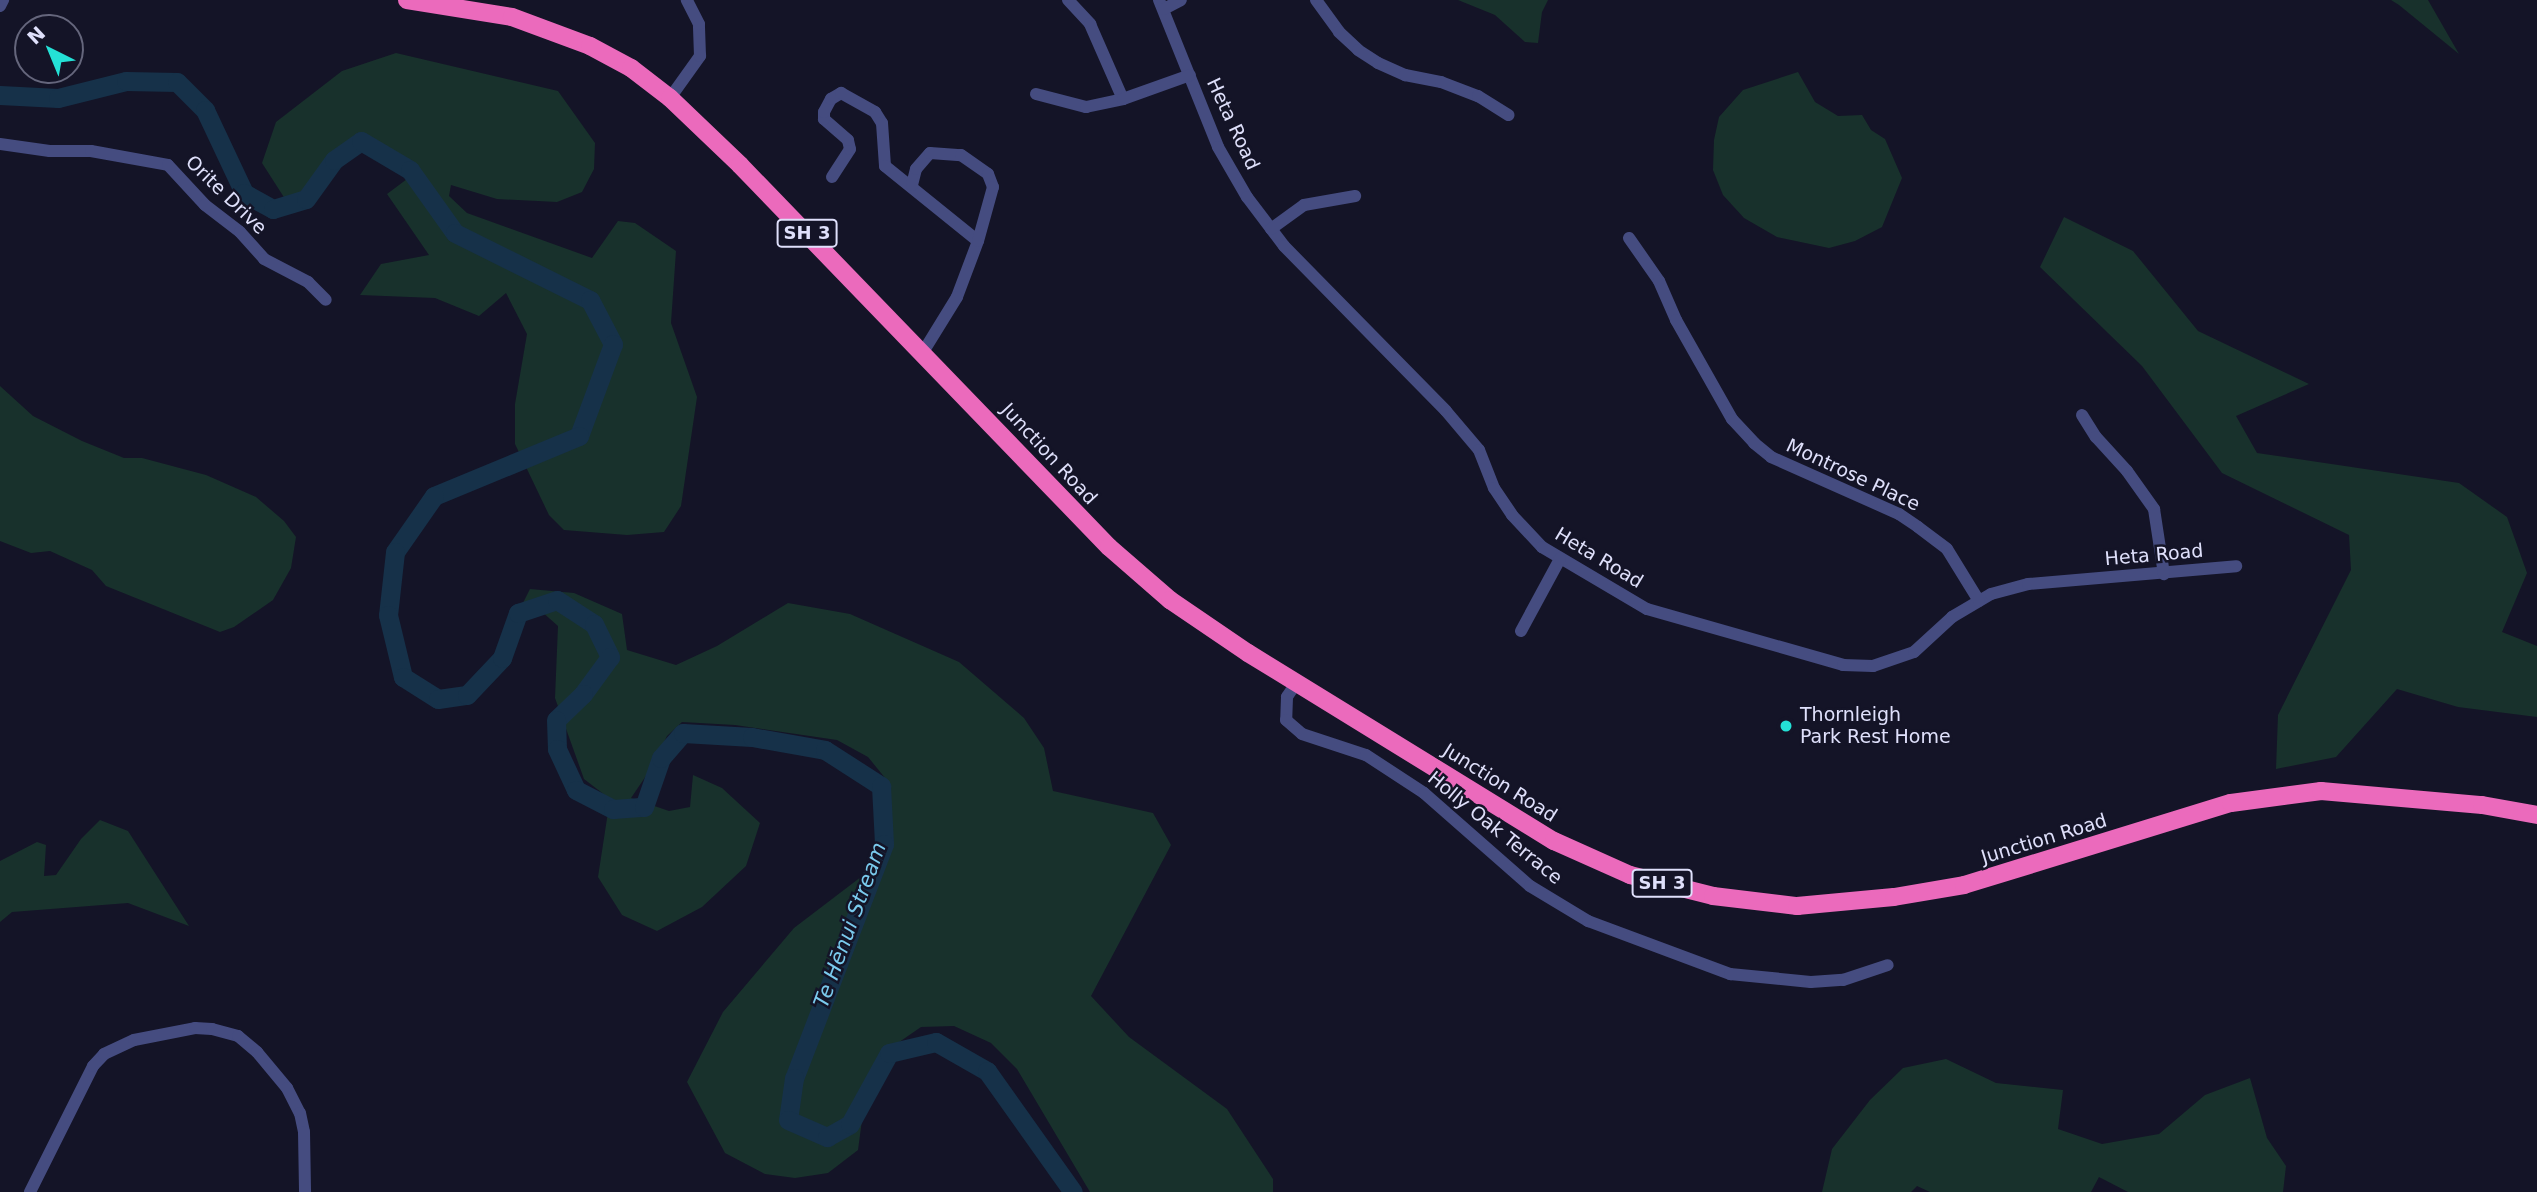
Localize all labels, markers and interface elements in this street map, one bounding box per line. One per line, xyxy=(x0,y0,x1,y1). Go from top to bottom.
north arrow xyxy=(14,14,84,84)
text: N xyxy=(23,22,49,49)
street label: Heta Road xyxy=(1202,74,1264,174)
street label: Orite Drive xyxy=(181,151,271,239)
road number: SH 3 xyxy=(776,218,838,247)
street label: Junction Road xyxy=(996,399,1102,509)
street label: Montrose Place xyxy=(1783,434,1923,516)
street label: Heta Road xyxy=(1551,523,1647,593)
street label: Heta Road xyxy=(2104,539,2204,571)
place label: Thornleigh Park Rest Home xyxy=(1800,704,1951,748)
marker: Thornleigh Park Rest Home xyxy=(1778,718,1794,734)
street label: Junction Road xyxy=(1439,739,1561,827)
street label: Holly Oak Terrace xyxy=(1423,767,1567,889)
street label: Junction Road xyxy=(1978,809,2110,869)
water label: Te Hēnui Stream xyxy=(808,839,892,1011)
road number: SH 3 xyxy=(1630,868,1694,898)

